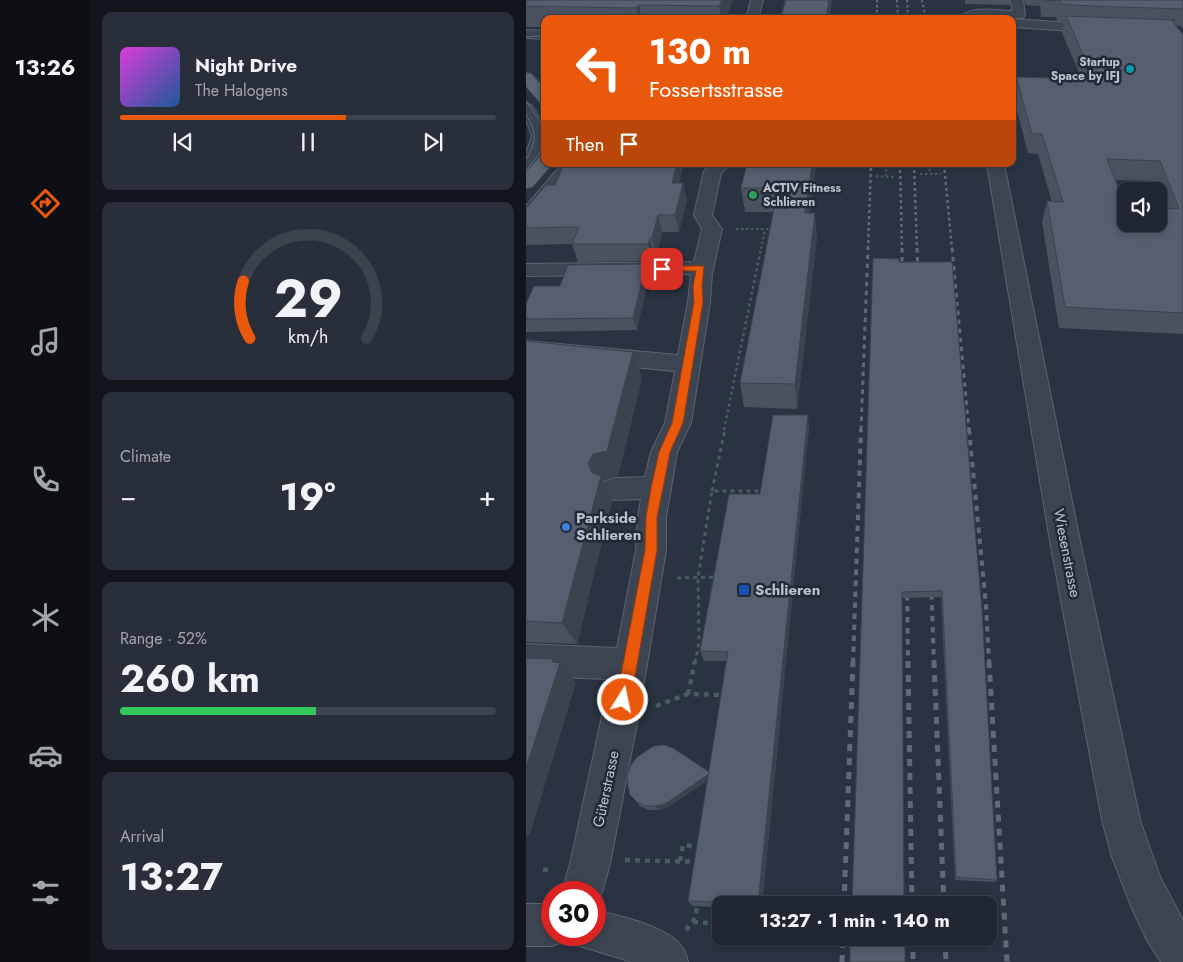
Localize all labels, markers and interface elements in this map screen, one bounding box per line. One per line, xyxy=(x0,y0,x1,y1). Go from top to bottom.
text: 130 m xyxy=(649,27,751,77)
icon: left xyxy=(566,35,631,100)
text: 13:26 xyxy=(14,51,76,83)
text: Night Drive xyxy=(195,52,297,79)
place label: Startup Space by IFJ xyxy=(1051,53,1121,85)
marker: Startup Space by IFJ xyxy=(1124,63,1136,75)
text: Fossertsstrasse xyxy=(649,73,783,105)
text: The Halogens xyxy=(195,79,288,102)
icon: previous xyxy=(169,128,197,156)
icon: pause xyxy=(294,128,322,156)
icon: next xyxy=(419,128,447,156)
icon: arrive xyxy=(615,130,643,158)
text: Then xyxy=(566,131,605,158)
place label: ACTIV Fitness Schlieren xyxy=(762,179,842,211)
map controls xyxy=(1117,182,1167,232)
button: sound xyxy=(1117,182,1167,232)
icon: directions xyxy=(28,186,63,221)
marker: ACTIV Fitness Schlieren xyxy=(747,189,759,201)
pin xyxy=(641,248,683,290)
icon: arrive xyxy=(648,255,676,283)
text: 29 xyxy=(274,261,342,337)
icon: music xyxy=(28,324,63,359)
text: km/h xyxy=(288,324,328,350)
text: Climate xyxy=(120,445,171,468)
icon: phone xyxy=(28,462,63,497)
text: 19° xyxy=(280,469,336,524)
text: − xyxy=(120,476,137,517)
text: + xyxy=(479,476,496,517)
place label: Parkside Schlieren xyxy=(576,507,641,546)
street label: Wiesenstrasse xyxy=(1048,507,1086,600)
marker: Parkside Schlieren xyxy=(560,521,572,533)
place label: Schlieren xyxy=(755,579,820,601)
marker: Schlieren xyxy=(737,583,751,597)
icon: climate xyxy=(28,600,63,635)
text: Range · 52% xyxy=(120,627,207,650)
text: 260 km xyxy=(120,651,260,706)
position arrow xyxy=(596,673,648,725)
icon: car xyxy=(28,738,63,773)
street label: Güterstrasse xyxy=(587,748,625,829)
text: Arrival xyxy=(120,825,164,848)
text: 13:27 xyxy=(120,849,223,904)
icon: filters xyxy=(28,875,63,910)
speed limit sign: 30 xyxy=(541,881,606,946)
text: 13:27 · 1 min · 140 m xyxy=(759,907,950,934)

